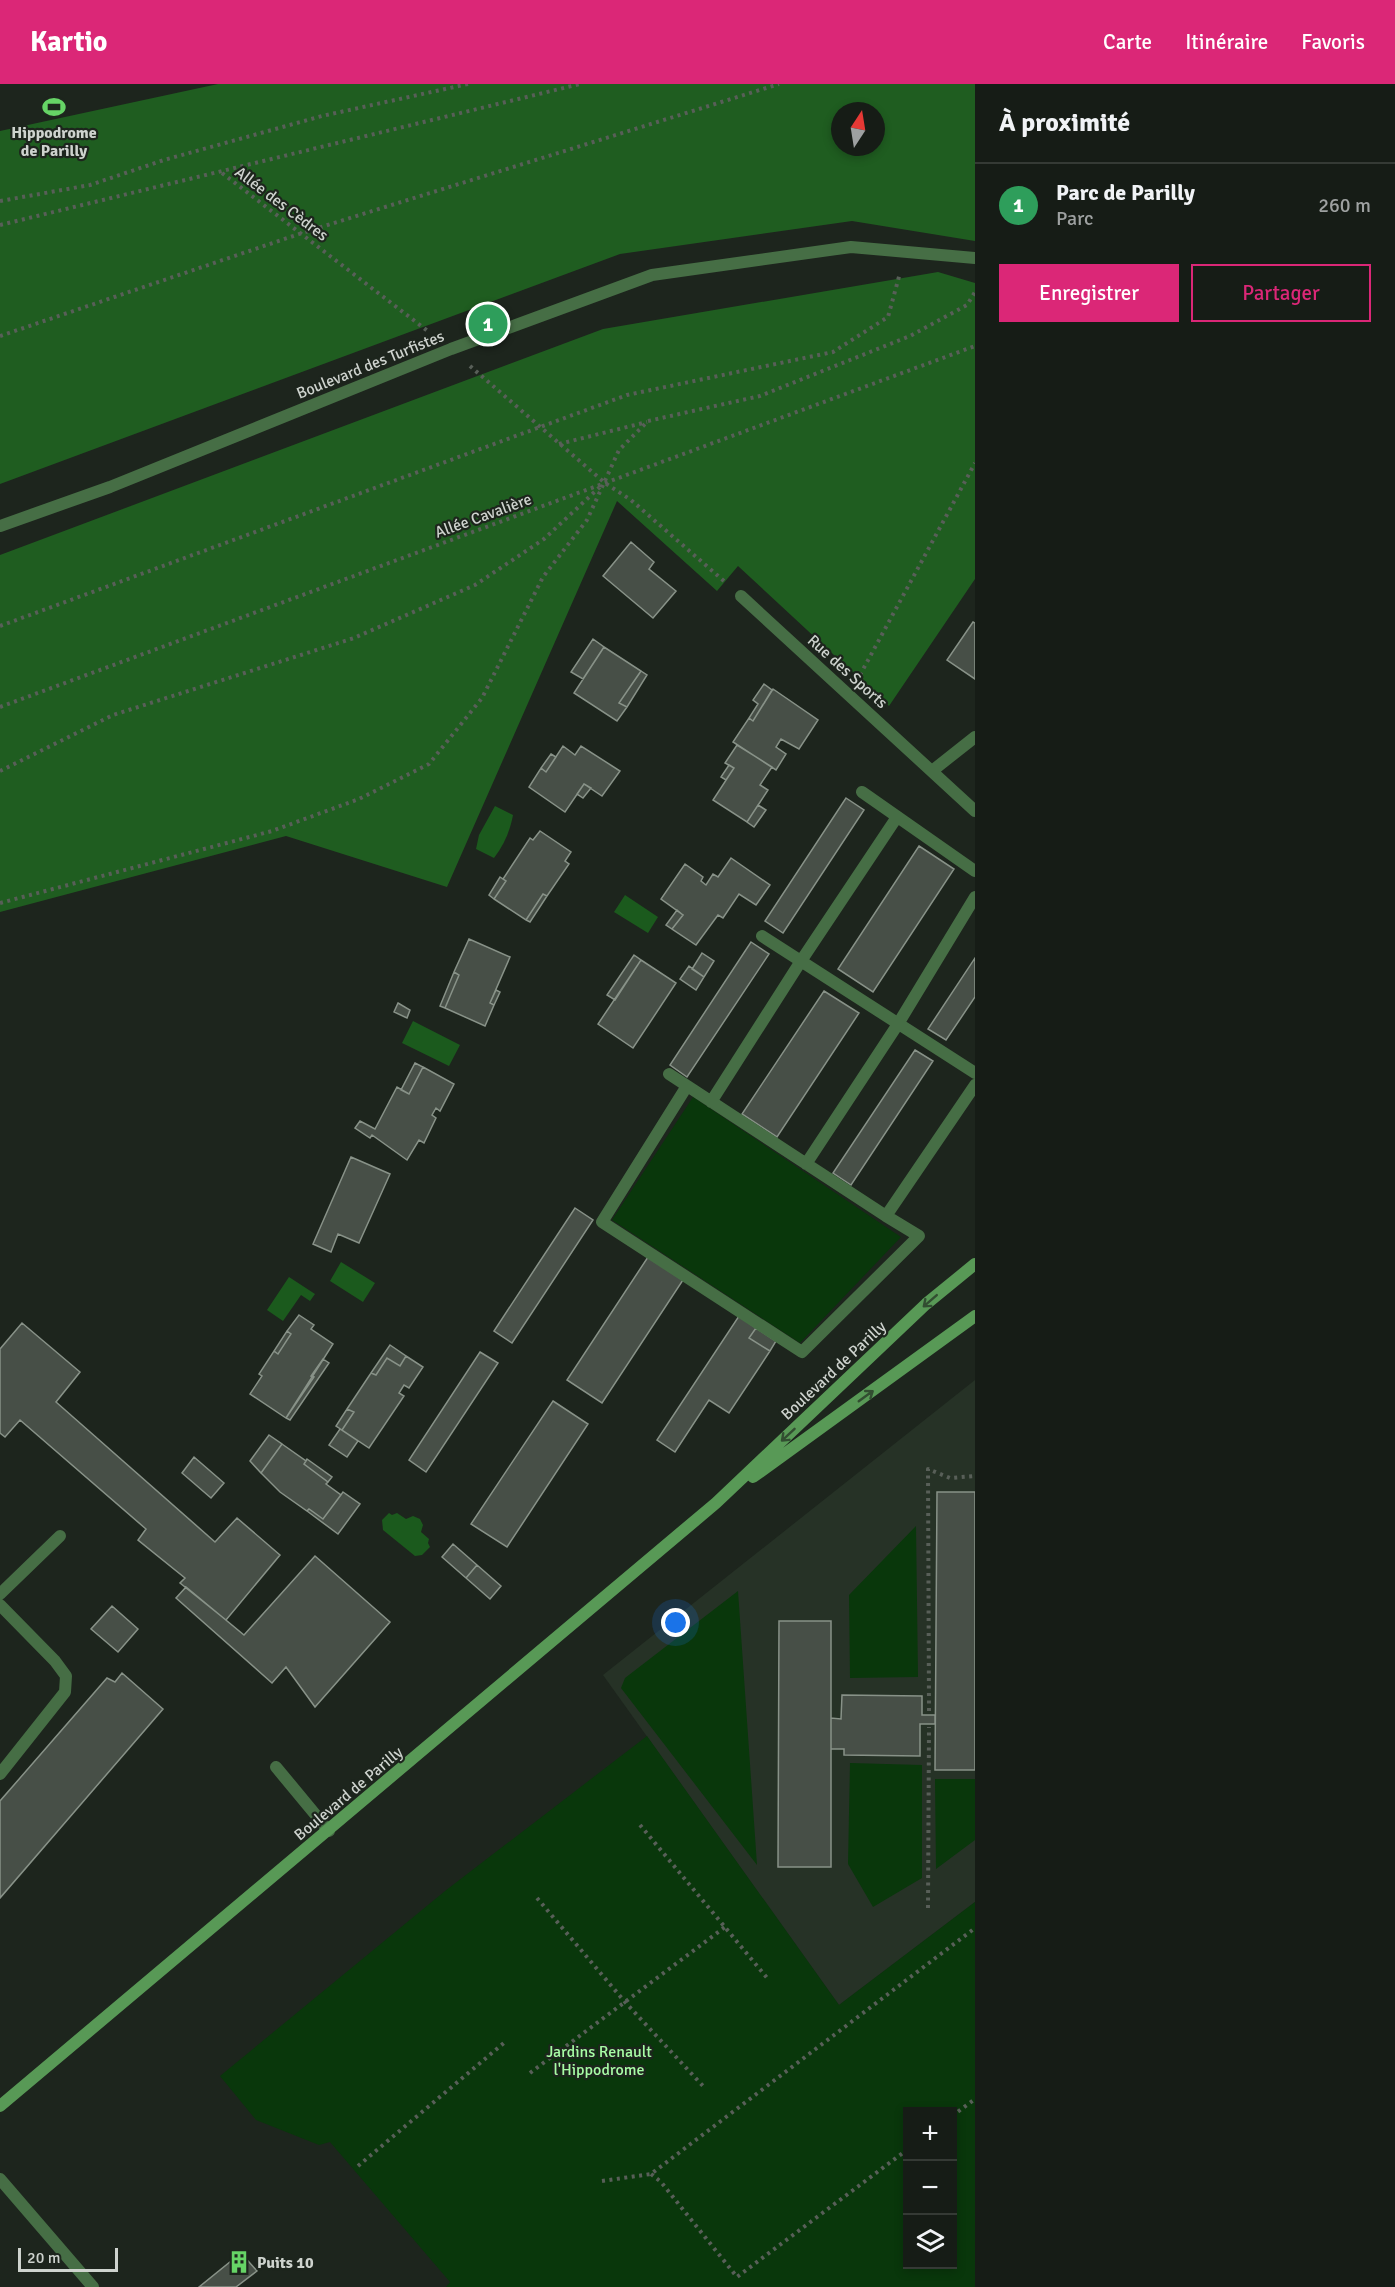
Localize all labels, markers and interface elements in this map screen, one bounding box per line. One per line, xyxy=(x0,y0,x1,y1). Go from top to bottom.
text: Kartio xyxy=(30,25,107,59)
text: Carte xyxy=(1103,29,1152,55)
text: Itinéraire xyxy=(1185,29,1268,55)
text: Favoris xyxy=(1301,29,1365,55)
sports icon: Hippodrome de Parilly xyxy=(41,94,67,120)
north arrow xyxy=(831,102,885,156)
text: À proximité xyxy=(999,107,1130,139)
place label: Hippodrome de Parilly xyxy=(11,123,97,161)
street label: Allée des Cèdres xyxy=(231,162,332,245)
text: Parc de Parilly xyxy=(1056,179,1195,206)
text: 1 xyxy=(1013,193,1024,218)
text: 260 m xyxy=(1318,193,1371,218)
text: Parc xyxy=(1056,206,1093,231)
button: Enregistrer xyxy=(999,264,1179,322)
button: Partager xyxy=(1191,264,1371,322)
pin: 1 xyxy=(468,302,508,346)
street label: Boulevard des Turfistes xyxy=(294,326,447,404)
street label: Allée Cavalière xyxy=(432,489,534,543)
street label: Rue des Sports xyxy=(803,631,892,713)
one-way arrow xyxy=(923,1294,938,1308)
street label: Boulevard de Parilly xyxy=(777,1317,891,1424)
one-way arrow xyxy=(857,1390,873,1402)
one-way arrow xyxy=(781,1428,796,1442)
your location xyxy=(661,1608,690,1637)
street label: Boulevard de Parilly xyxy=(290,1742,408,1845)
park label: Jardins Renault l'Hippodrome xyxy=(546,2042,652,2080)
map controls xyxy=(903,2107,957,2269)
button: + xyxy=(903,2107,957,2161)
button: − xyxy=(903,2161,957,2215)
button: layers xyxy=(903,2215,957,2269)
scale bar xyxy=(18,2245,118,2272)
text: 20 m xyxy=(27,2248,61,2268)
building icon: Puits 10 xyxy=(226,2249,252,2275)
place label: Puits 10 xyxy=(257,2253,314,2273)

